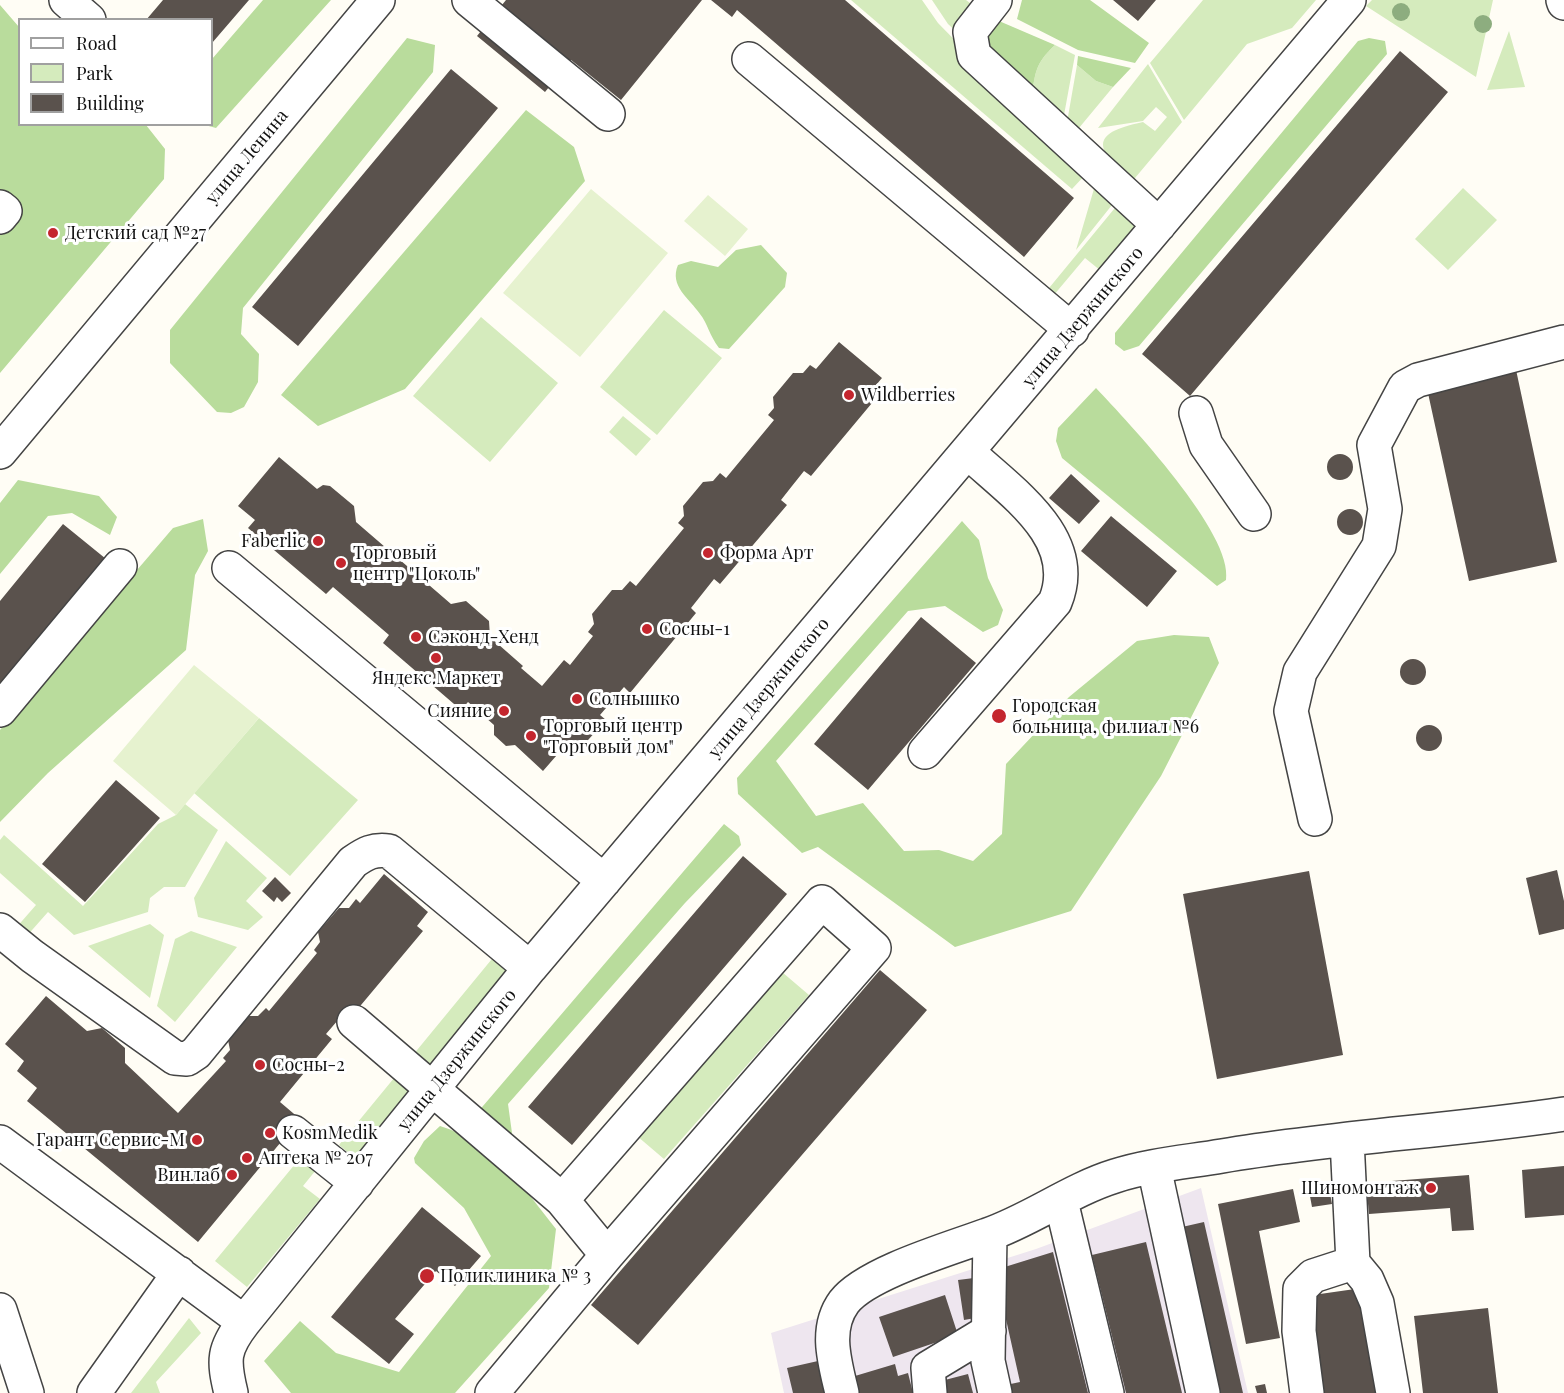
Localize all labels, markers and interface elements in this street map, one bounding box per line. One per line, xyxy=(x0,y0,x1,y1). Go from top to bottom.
legend xyxy=(18,18,213,126)
text: Road xyxy=(76,31,117,55)
text: Park xyxy=(76,61,113,85)
text: Building xyxy=(76,91,144,115)
street label: улица Ленина xyxy=(201,105,293,209)
place label: Детский сад №27 xyxy=(65,222,206,244)
marker: Детский сад №27 xyxy=(46,226,60,240)
street label: улица Дзержинского xyxy=(1018,242,1148,392)
place label: Wildberries xyxy=(861,384,955,406)
marker: Wildberries xyxy=(842,388,856,402)
place label: Faberlic xyxy=(241,530,306,552)
marker: Faberlic xyxy=(311,534,325,548)
place label: Торговый центр "Цоколь" xyxy=(353,542,480,584)
place label: Форма Арт xyxy=(720,542,814,564)
marker: Форма Арт xyxy=(701,546,715,560)
marker: Торговый центр "Цоколь" xyxy=(334,556,348,570)
street label: улица Дзержинского xyxy=(704,613,834,763)
place label: Сосны-1 xyxy=(659,618,730,640)
marker: Сосны-1 xyxy=(640,622,654,636)
place label: Сэконд-Хенд xyxy=(428,626,539,648)
marker: Сэконд-Хенд xyxy=(409,630,423,644)
marker: Яндекс.Маркет xyxy=(429,651,443,665)
place label: Яндекс.Маркет xyxy=(372,667,500,689)
place label: Солнышко xyxy=(589,688,680,710)
marker: Солнышко xyxy=(570,692,584,706)
place label: Городская больница, филиал №6 xyxy=(1012,695,1199,738)
place label: Сияние xyxy=(427,700,492,722)
marker: Сияние xyxy=(497,704,511,718)
marker: Городская больница, филиал №6 xyxy=(990,707,1008,725)
place label: Торговый центр "Торговый дом" xyxy=(543,715,683,758)
marker: Торговый центр "Торговый дом" xyxy=(524,729,538,743)
street label: улица Дзержинского xyxy=(393,985,521,1135)
place label: Сосны-2 xyxy=(272,1054,345,1076)
marker: Сосны-2 xyxy=(253,1058,267,1072)
place label: KosmMedik xyxy=(282,1122,378,1144)
marker: KosmMedik xyxy=(263,1126,277,1140)
place label: Гарант Сервис-М xyxy=(36,1129,185,1151)
marker: Гарант Сервис-М xyxy=(190,1133,204,1147)
place label: Аптека № 207 xyxy=(259,1147,373,1169)
marker: Аптека № 207 xyxy=(240,1151,254,1165)
place label: Винлаб xyxy=(157,1164,220,1186)
marker: Винлаб xyxy=(225,1168,239,1182)
place label: Шиномонтаж xyxy=(1301,1177,1419,1199)
marker: Шиномонтаж xyxy=(1424,1181,1438,1195)
place label: Поликлиника № 3 xyxy=(440,1265,591,1287)
marker: Поликлиника № 3 xyxy=(418,1267,436,1285)

